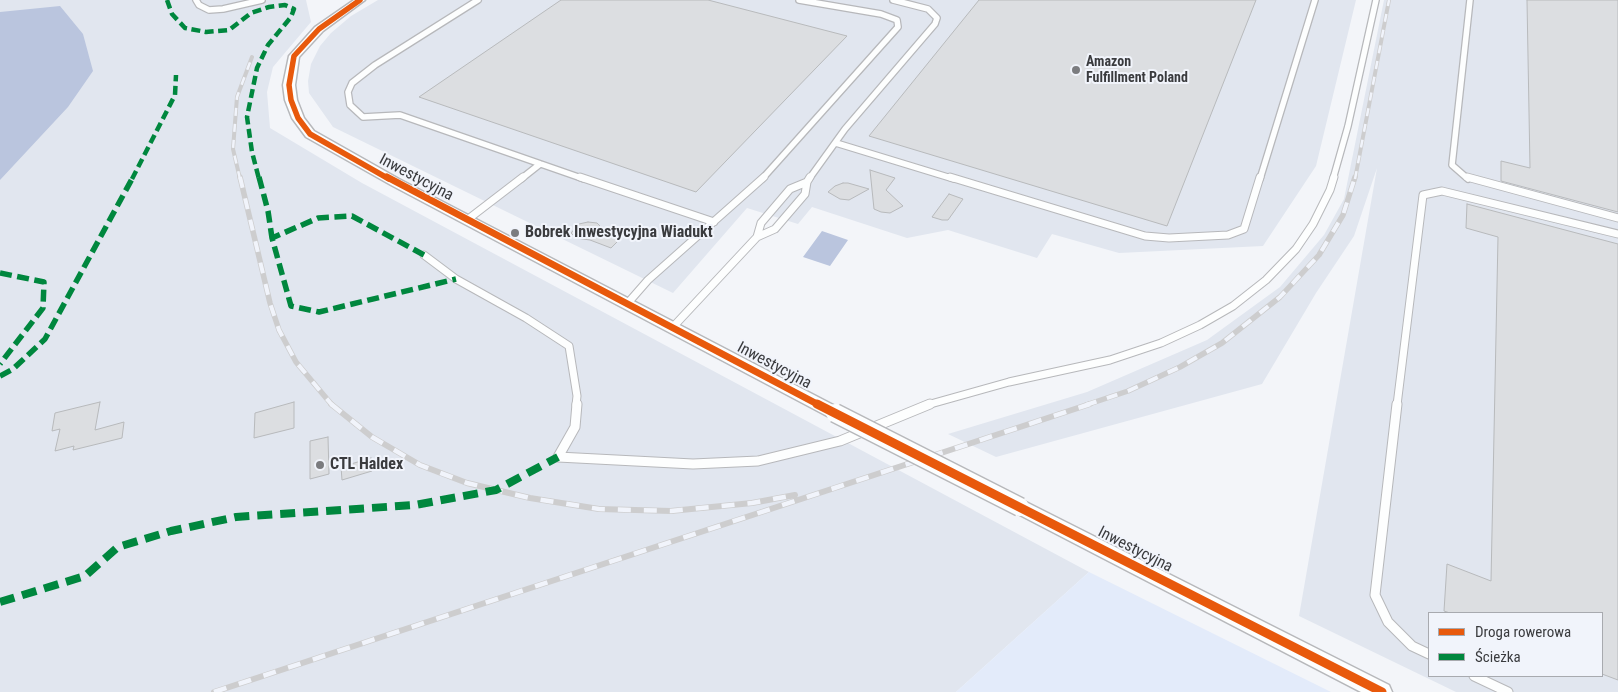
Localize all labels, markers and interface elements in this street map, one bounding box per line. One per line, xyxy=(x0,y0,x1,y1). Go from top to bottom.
place label: Amazon Fulfillment Poland xyxy=(1086,54,1188,86)
marker: Amazon Fulfillment Poland xyxy=(1070,64,1082,76)
street label: Inwestycyjna xyxy=(376,150,456,206)
place label: Bobrek Inwestycyjna Wiadukt xyxy=(525,223,713,243)
marker: Bobrek Inwestycyjna Wiadukt xyxy=(509,227,521,239)
street label: Inwestycyjna xyxy=(734,338,814,394)
place label: CTL Haldex xyxy=(330,455,403,475)
marker: CTL Haldex xyxy=(314,459,326,471)
street label: Inwestycyjna xyxy=(1094,523,1176,577)
legend xyxy=(1428,612,1603,677)
text: Droga rowerowa xyxy=(1475,623,1571,641)
text: Ścieżka xyxy=(1475,648,1521,666)

